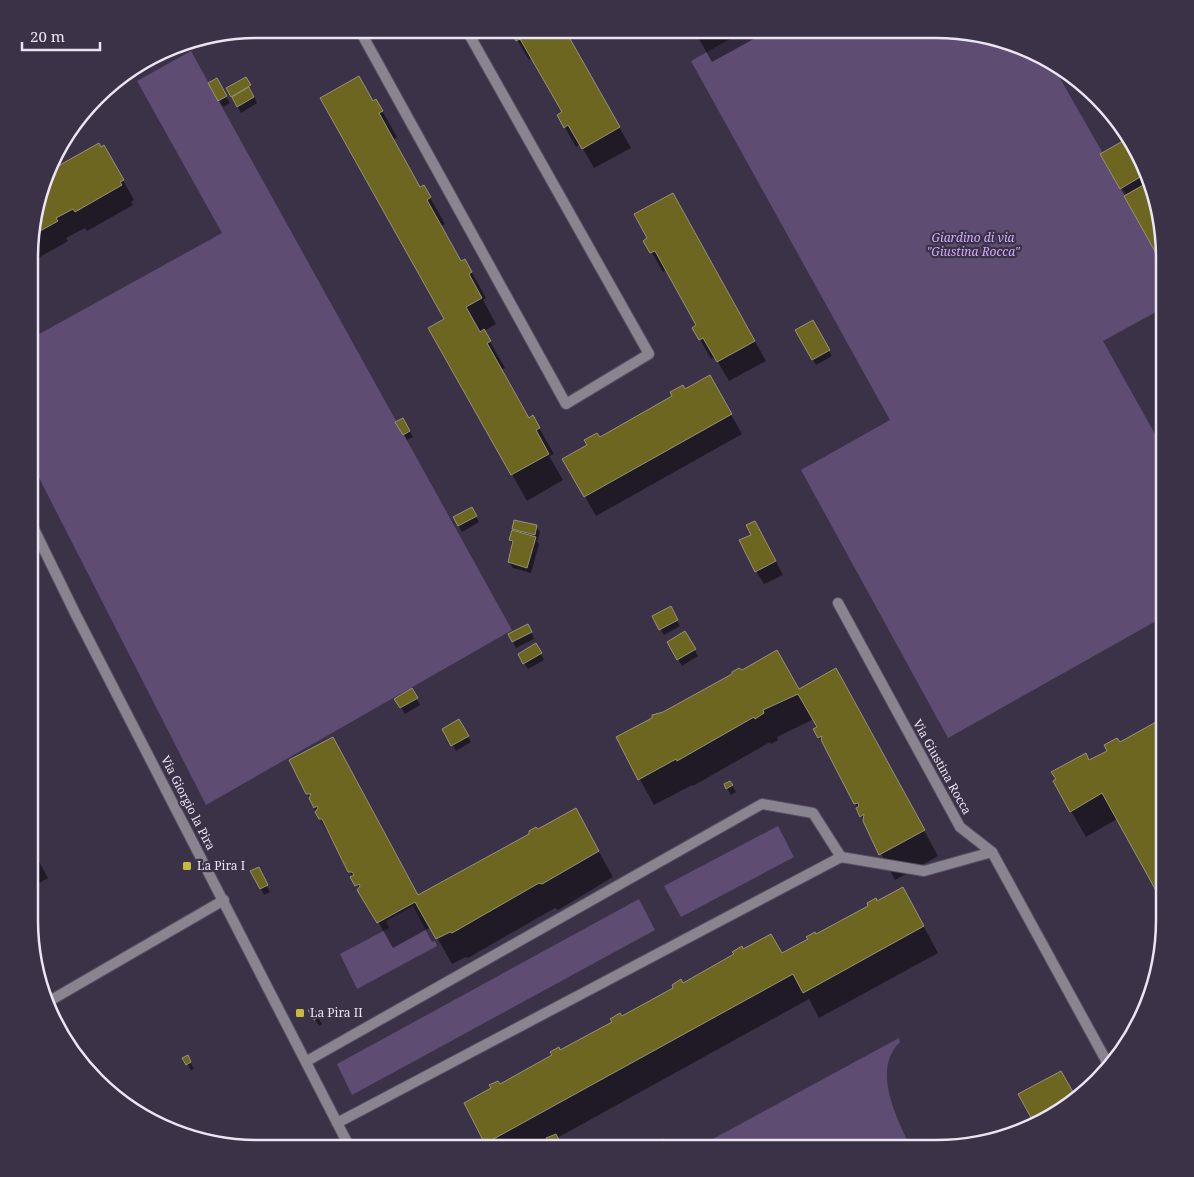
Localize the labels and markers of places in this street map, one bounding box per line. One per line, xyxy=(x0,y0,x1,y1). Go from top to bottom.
place label: La Pira I xyxy=(197,857,245,874)
marker: La Pira I xyxy=(181,860,193,872)
place label: La Pira II xyxy=(310,1004,363,1021)
marker: La Pira II xyxy=(294,1007,306,1019)

